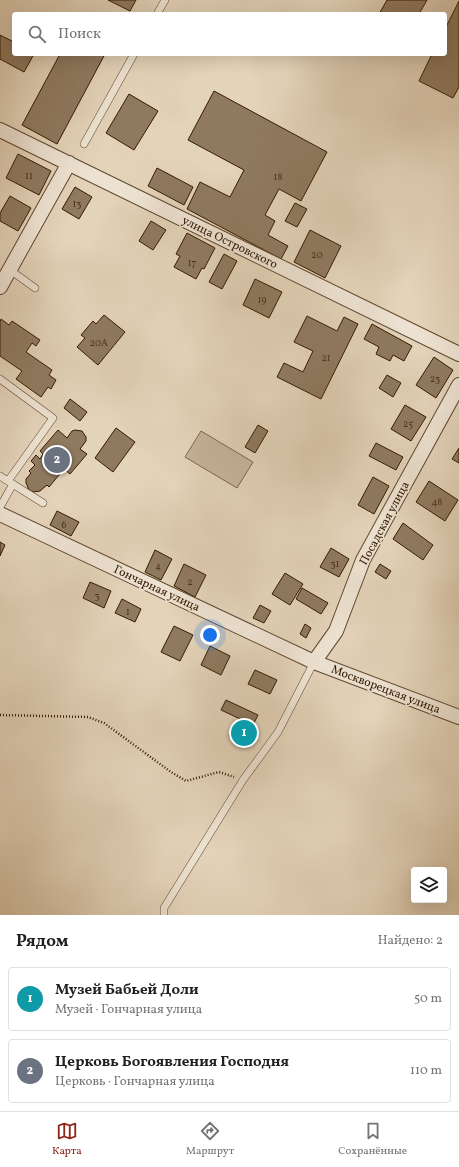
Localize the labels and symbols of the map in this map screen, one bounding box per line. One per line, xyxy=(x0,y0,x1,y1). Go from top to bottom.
house number: 11 xyxy=(25,169,33,183)
house number: 18 xyxy=(274,170,282,184)
house number: 13 xyxy=(72,197,82,211)
street label: улица Островского xyxy=(179,213,280,273)
house number: 20 xyxy=(311,248,323,262)
house number: 17 xyxy=(188,256,197,270)
house number: 19 xyxy=(257,293,267,307)
house number: 20А xyxy=(90,336,108,350)
house number: 21 xyxy=(321,351,331,365)
house number: 23 xyxy=(430,372,440,386)
house number: 25 xyxy=(403,417,413,431)
pin: 2 xyxy=(44,445,70,475)
street label: Посадская улица xyxy=(356,479,414,568)
house number: 48 xyxy=(432,495,442,509)
house number: 6 xyxy=(61,518,67,532)
house number: 31 xyxy=(330,557,340,571)
house number: 4 xyxy=(155,559,161,573)
street label: Гончарная улица xyxy=(111,562,202,616)
house number: 2 xyxy=(187,575,193,589)
house number: 3 xyxy=(94,589,100,603)
house number: 1 xyxy=(126,605,130,619)
your location xyxy=(200,625,220,645)
street label: Москворецкая улица xyxy=(329,662,442,718)
pin: 1 xyxy=(231,718,257,748)

